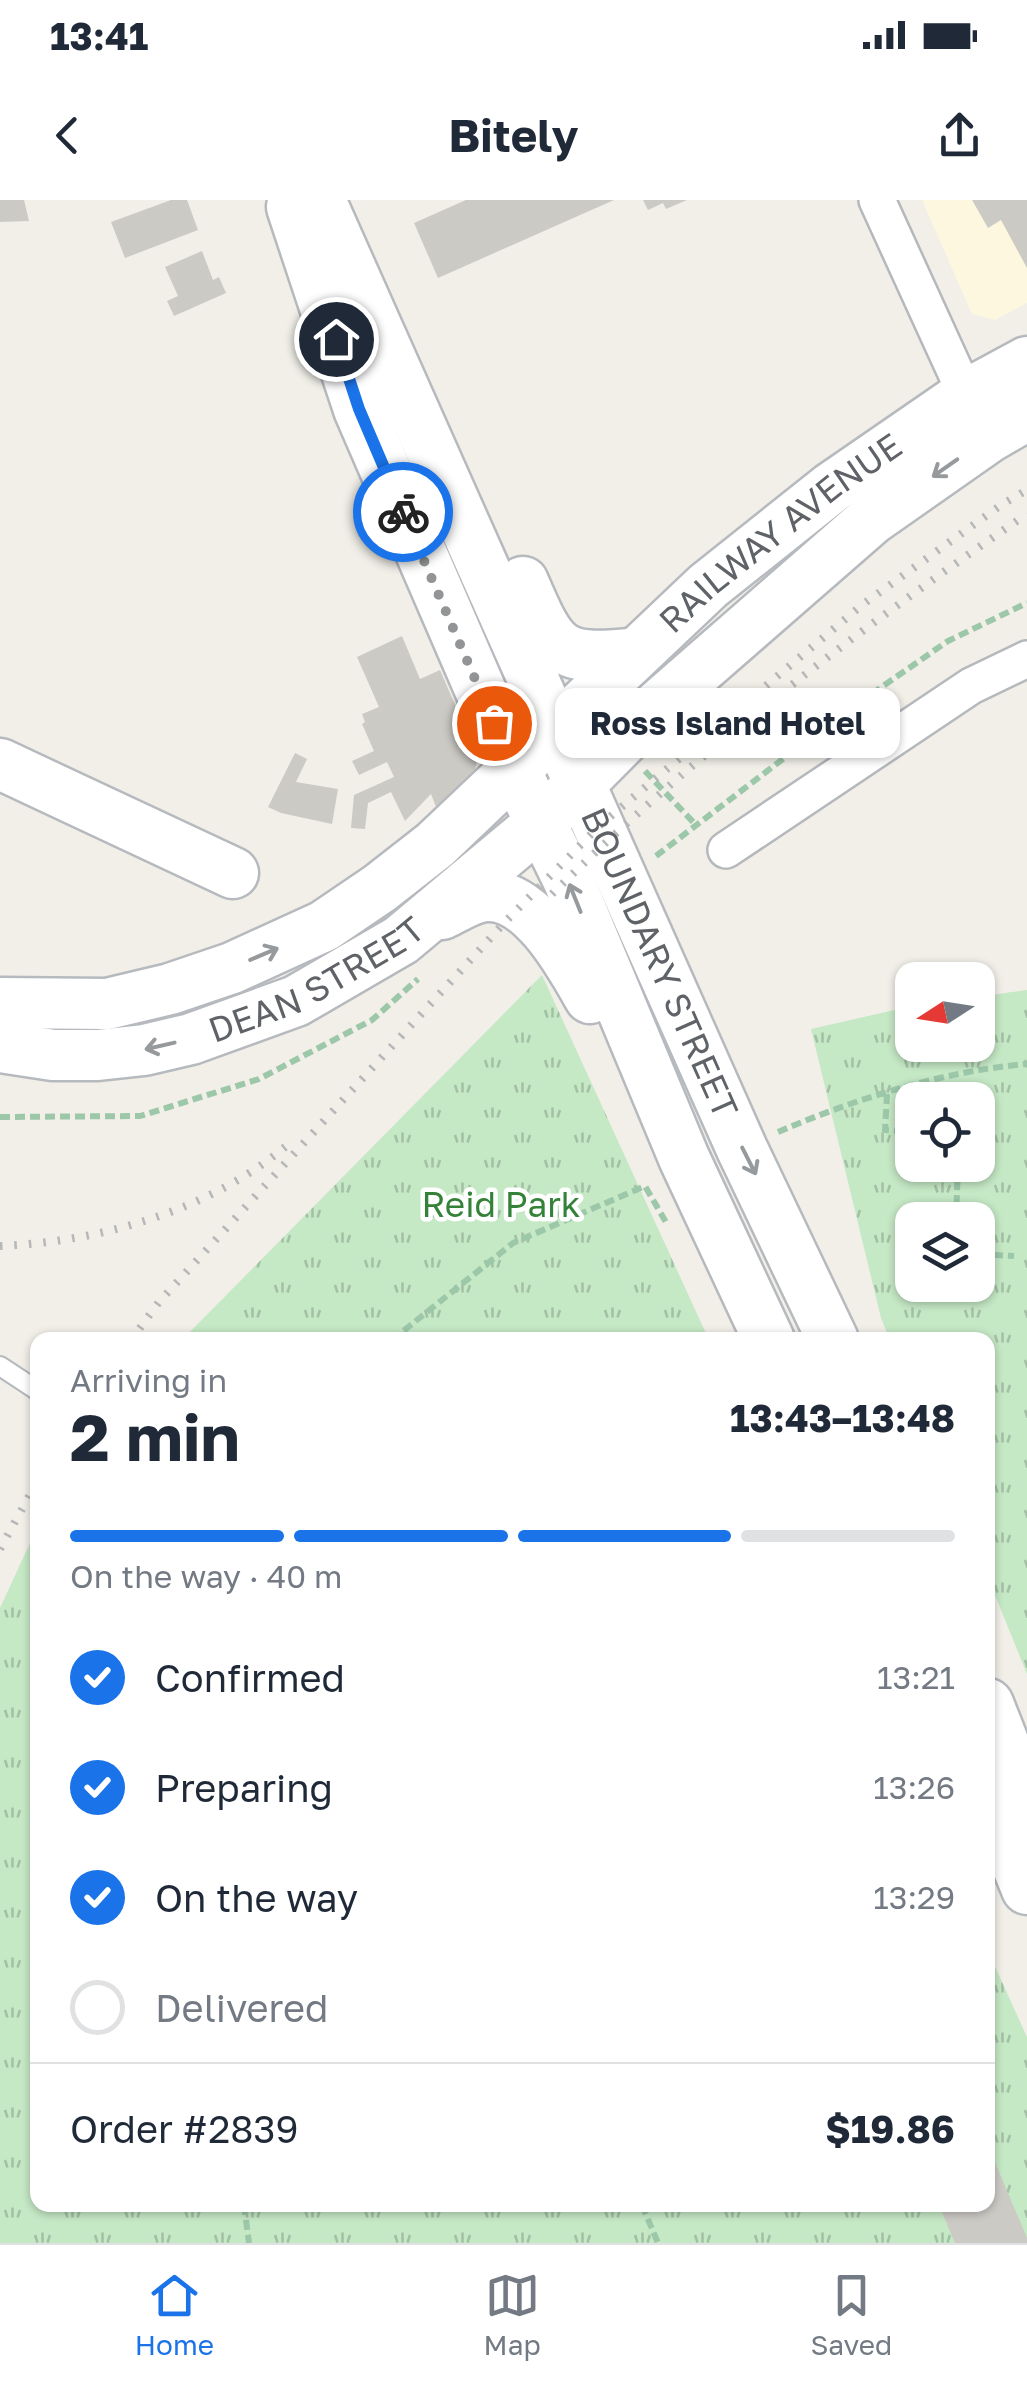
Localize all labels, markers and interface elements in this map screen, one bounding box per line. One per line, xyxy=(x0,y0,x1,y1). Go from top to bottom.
text: 13:41 xyxy=(50,13,148,58)
icon: back xyxy=(40,108,95,163)
text: Bitely xyxy=(449,108,578,162)
icon: share xyxy=(932,108,987,163)
pin xyxy=(294,297,379,382)
icon: home xyxy=(309,312,364,367)
street label: RAILWAY AVENUE xyxy=(650,424,909,641)
one-way arrow xyxy=(932,457,960,478)
courier xyxy=(353,462,453,562)
icon: bike xyxy=(376,485,431,540)
pin xyxy=(452,681,537,766)
callout: Ross Island Hotel xyxy=(554,688,899,758)
icon: bag xyxy=(467,696,522,751)
text: Ross Island Hotel xyxy=(590,704,865,742)
street label: BOUNDARY STREET xyxy=(573,801,747,1124)
one-way arrow xyxy=(565,884,583,914)
street label: DEAN STREET xyxy=(203,908,432,1051)
one-way arrow xyxy=(249,944,279,962)
north arrow xyxy=(895,962,995,1062)
map controls xyxy=(895,962,995,1302)
one-way arrow xyxy=(145,1038,177,1056)
button: locate xyxy=(895,1082,995,1182)
one-way arrow xyxy=(740,1146,759,1176)
park label: Reid Park xyxy=(421,1183,581,1225)
button: layers xyxy=(895,1202,995,1302)
text: Arriving in xyxy=(70,1361,227,1399)
text: 13:43–13:48 xyxy=(730,1395,955,1440)
text: 2 min xyxy=(70,1397,240,1475)
text: On the way · 40 m xyxy=(70,1557,342,1595)
icon: check xyxy=(70,1650,125,1705)
text: Confirmed xyxy=(155,1655,345,1700)
text: 13:21 xyxy=(877,1658,955,1696)
icon: check xyxy=(70,1760,125,1815)
text: Preparing xyxy=(155,1765,333,1810)
text: 13:26 xyxy=(873,1768,955,1806)
icon: check xyxy=(70,1870,125,1925)
text: On the way xyxy=(155,1875,358,1920)
text: 13:29 xyxy=(873,1878,955,1916)
text: Delivered xyxy=(155,1985,328,2030)
text: Order #2839 xyxy=(70,2106,299,2151)
text: $19.86 xyxy=(825,2106,955,2151)
tab: Home xyxy=(135,2268,214,2361)
tab: Map xyxy=(484,2268,541,2361)
tab: Saved xyxy=(810,2268,892,2361)

